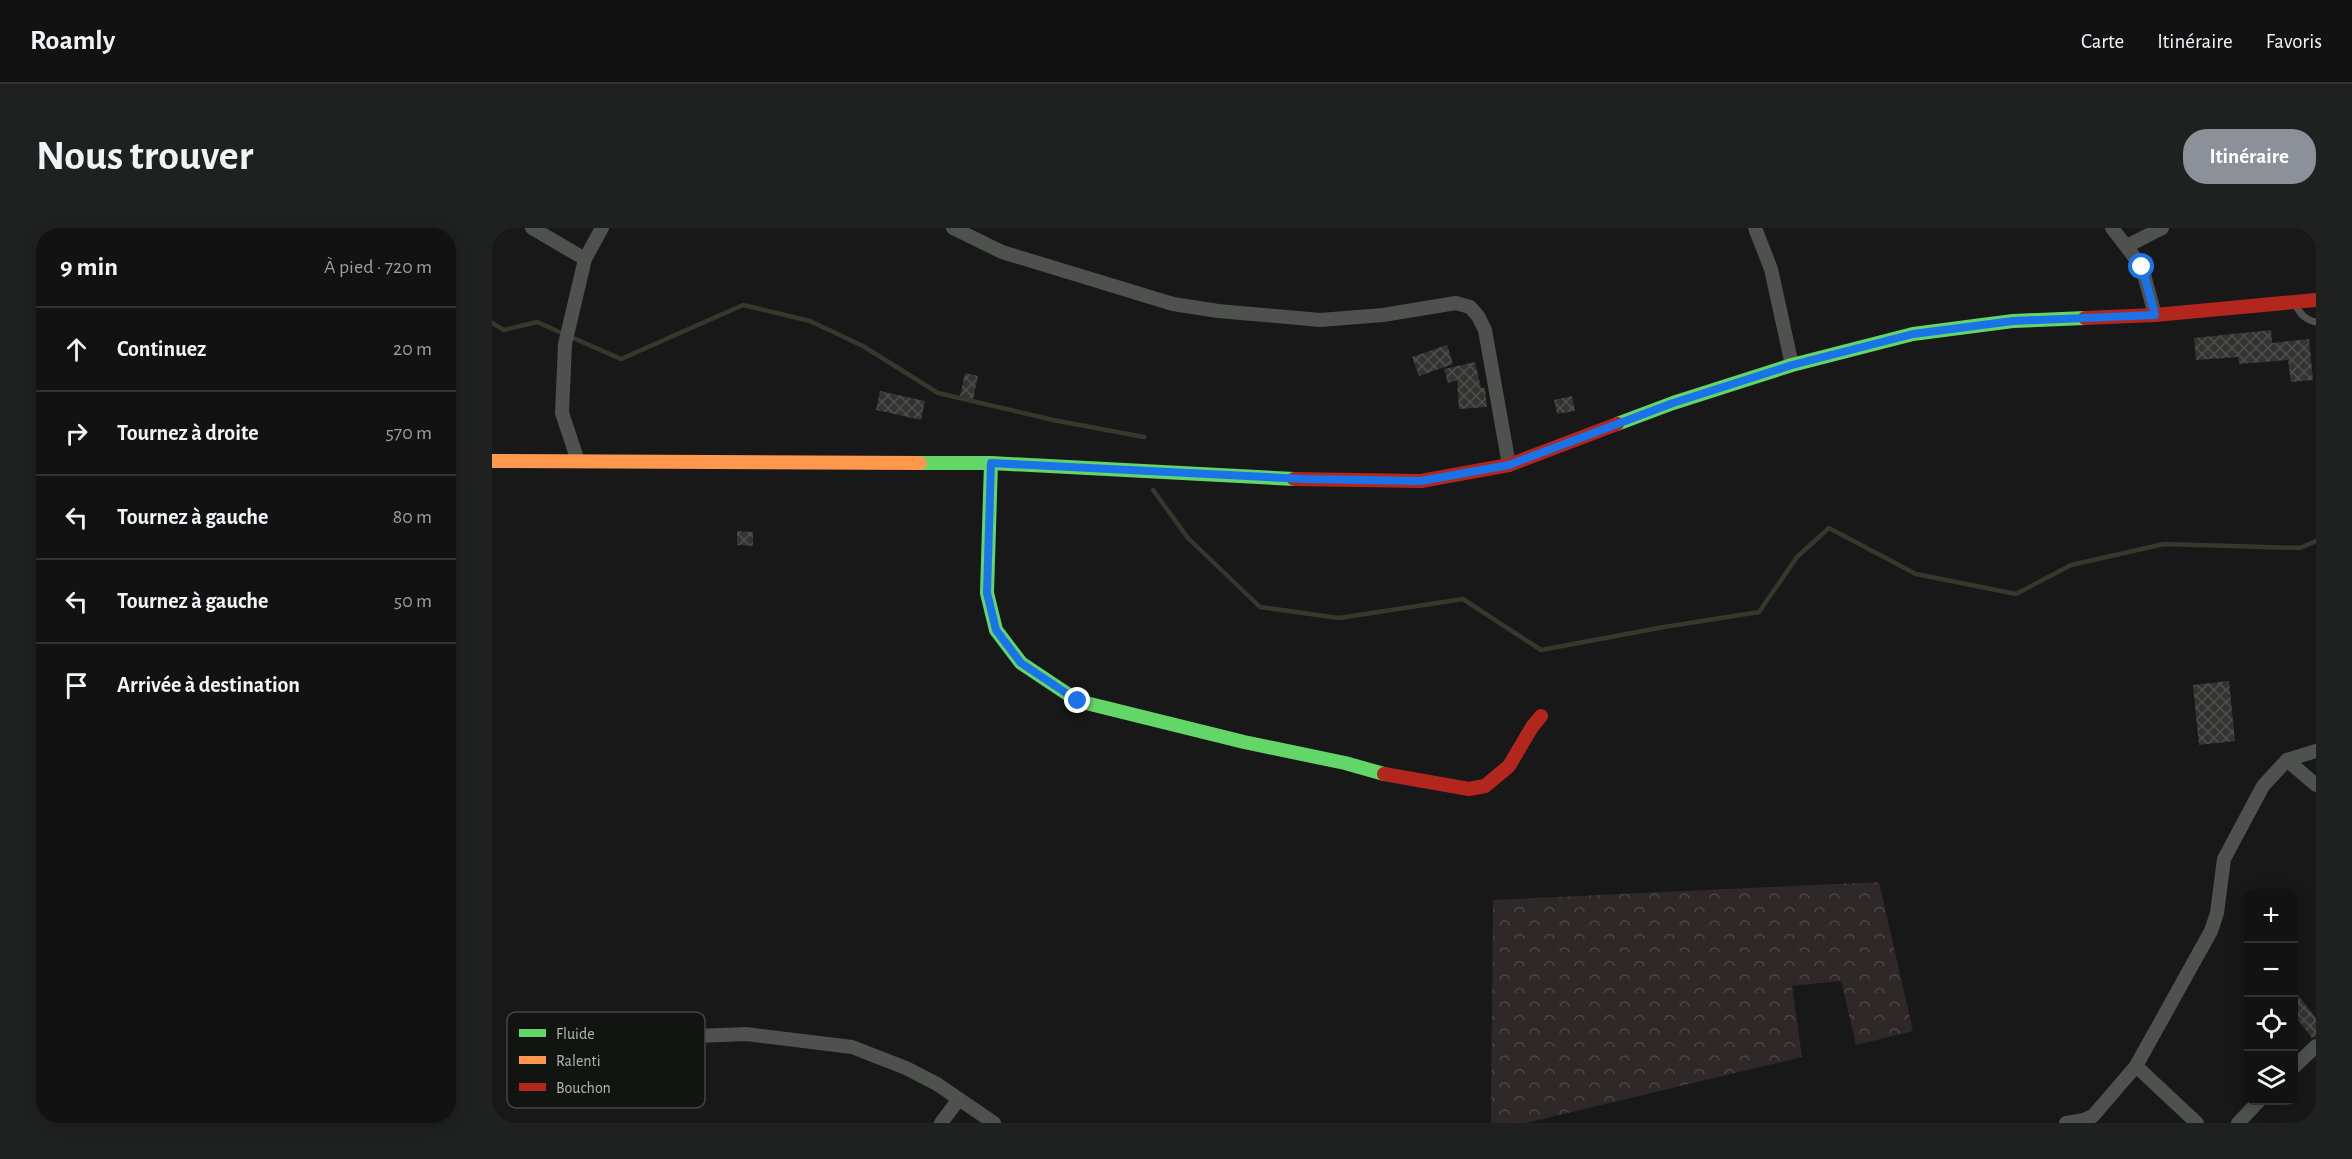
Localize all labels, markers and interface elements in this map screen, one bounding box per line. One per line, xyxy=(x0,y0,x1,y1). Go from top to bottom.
text: Roamly xyxy=(30,27,115,55)
text: Carte xyxy=(2081,31,2124,52)
text: Itinéraire xyxy=(2157,31,2233,52)
text: Favoris xyxy=(2266,31,2322,52)
button: Itinéraire xyxy=(2183,129,2316,184)
text: Nous trouver xyxy=(36,135,253,177)
route start xyxy=(2128,253,2154,279)
text: 9 min xyxy=(60,254,118,280)
text: À pied · 720 m xyxy=(324,257,432,277)
icon: ahead xyxy=(60,333,93,366)
text: Continuez xyxy=(117,338,206,360)
text: 20 m xyxy=(393,339,432,359)
icon: right xyxy=(60,417,93,450)
text: Tournez à droite xyxy=(117,422,259,444)
text: 570 m xyxy=(385,423,432,443)
icon: left xyxy=(60,501,93,534)
text: Tournez à gauche xyxy=(117,506,268,528)
text: 80 m xyxy=(393,507,432,527)
icon: left xyxy=(60,585,93,618)
text: Tournez à gauche xyxy=(117,590,268,612)
text: 50 m xyxy=(394,591,432,611)
icon: arrive xyxy=(60,669,93,702)
text: Arrivée à destination xyxy=(117,674,300,696)
route end xyxy=(1064,687,1090,713)
map controls xyxy=(2244,889,2298,1105)
button: + xyxy=(2244,889,2298,943)
button: − xyxy=(2244,943,2298,997)
button: locate xyxy=(2244,997,2298,1051)
legend xyxy=(507,1012,705,1108)
text: Fluide xyxy=(556,1026,595,1042)
button: layers xyxy=(2244,1051,2298,1105)
text: Ralenti xyxy=(556,1053,601,1069)
text: Bouchon xyxy=(556,1080,611,1096)

